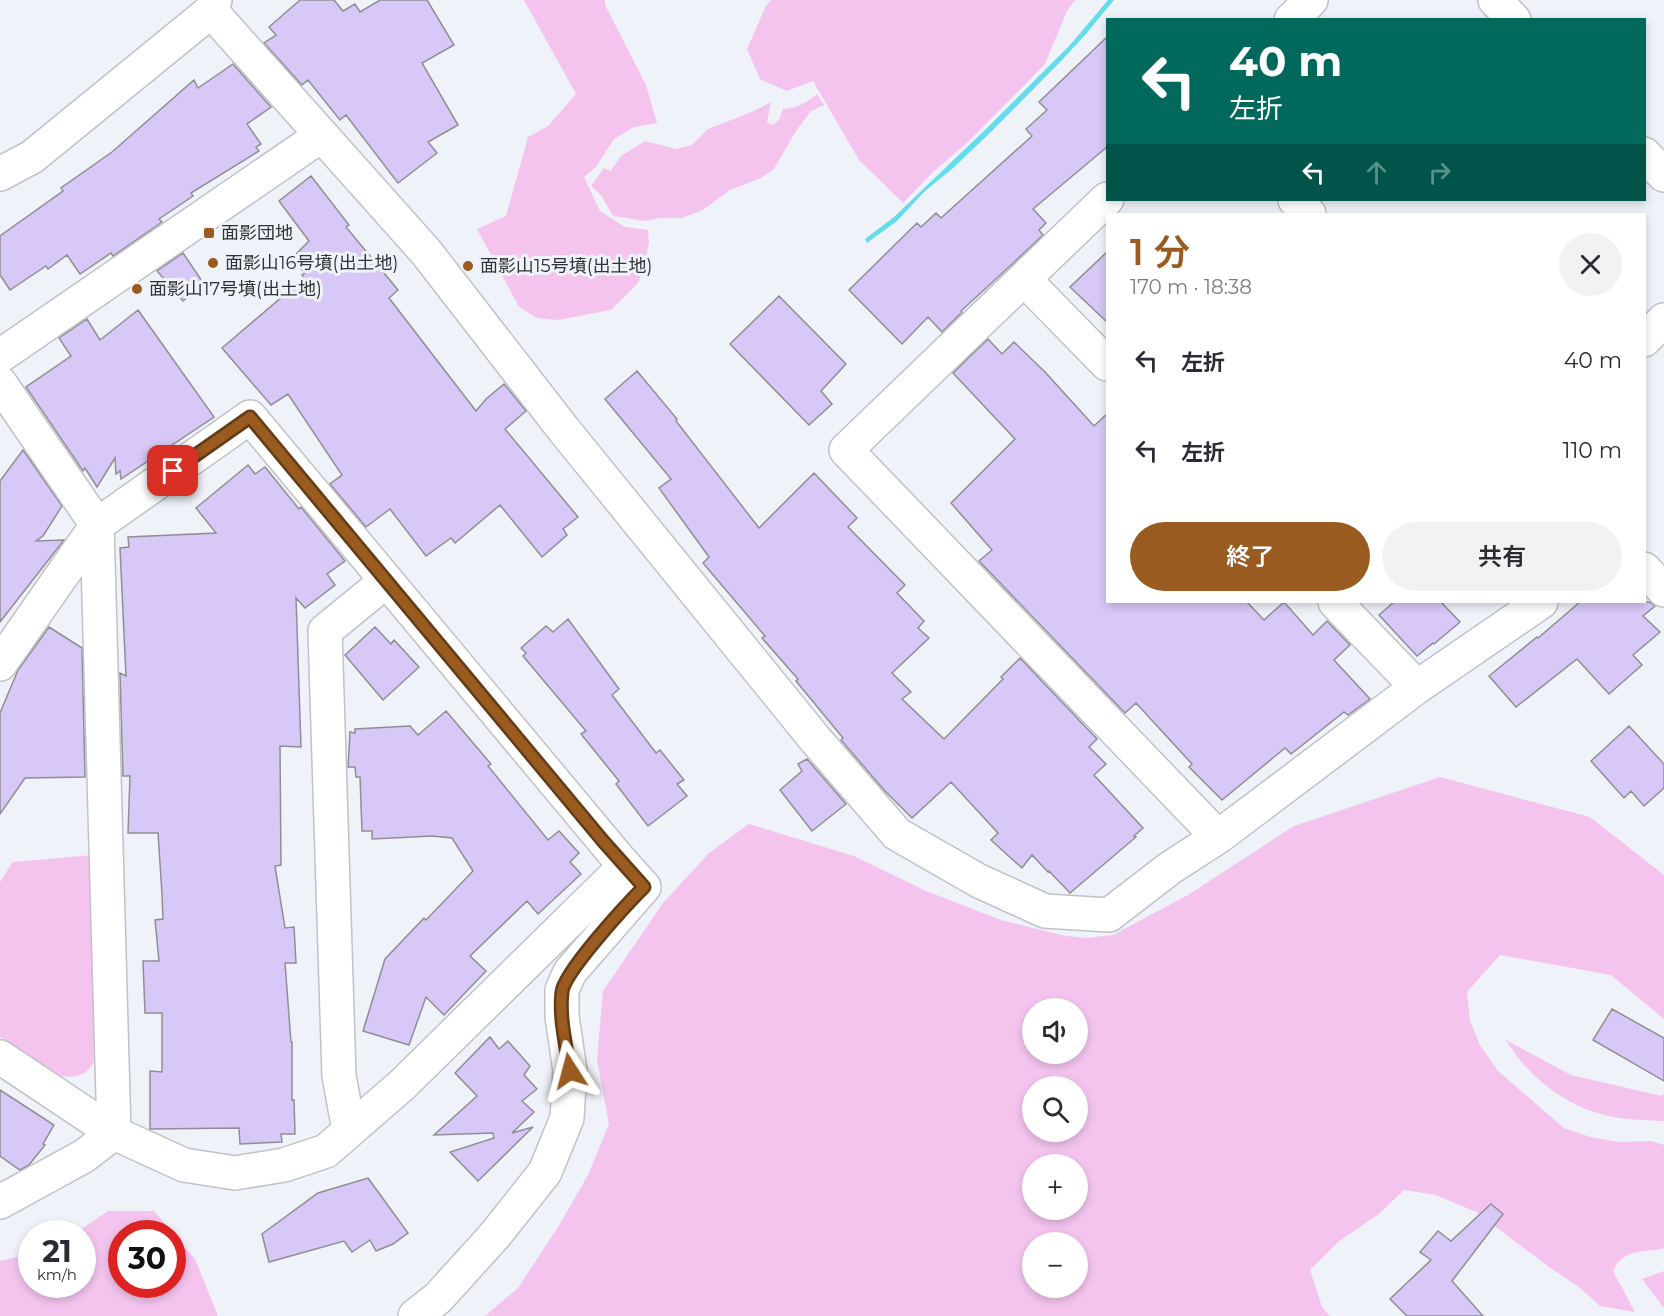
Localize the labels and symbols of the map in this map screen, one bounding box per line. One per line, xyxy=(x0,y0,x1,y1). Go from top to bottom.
place label: 面影団地 xyxy=(221,222,293,244)
marker: 面影団地 xyxy=(202,226,216,240)
place label: 面影山16号墳(出土地) xyxy=(225,252,398,274)
place label: 面影山15号墳(出土地) xyxy=(480,255,653,277)
marker: 面影山16号墳(出土地) xyxy=(206,256,220,270)
marker: 面影山15号墳(出土地) xyxy=(461,259,475,273)
place label: 面影山17号墳(出土地) xyxy=(149,278,322,300)
marker: 面影山17号墳(出土地) xyxy=(130,282,144,296)
pin xyxy=(147,445,198,496)
position arrow xyxy=(538,1039,602,1103)
speed limit sign: 30 xyxy=(108,1220,186,1298)

